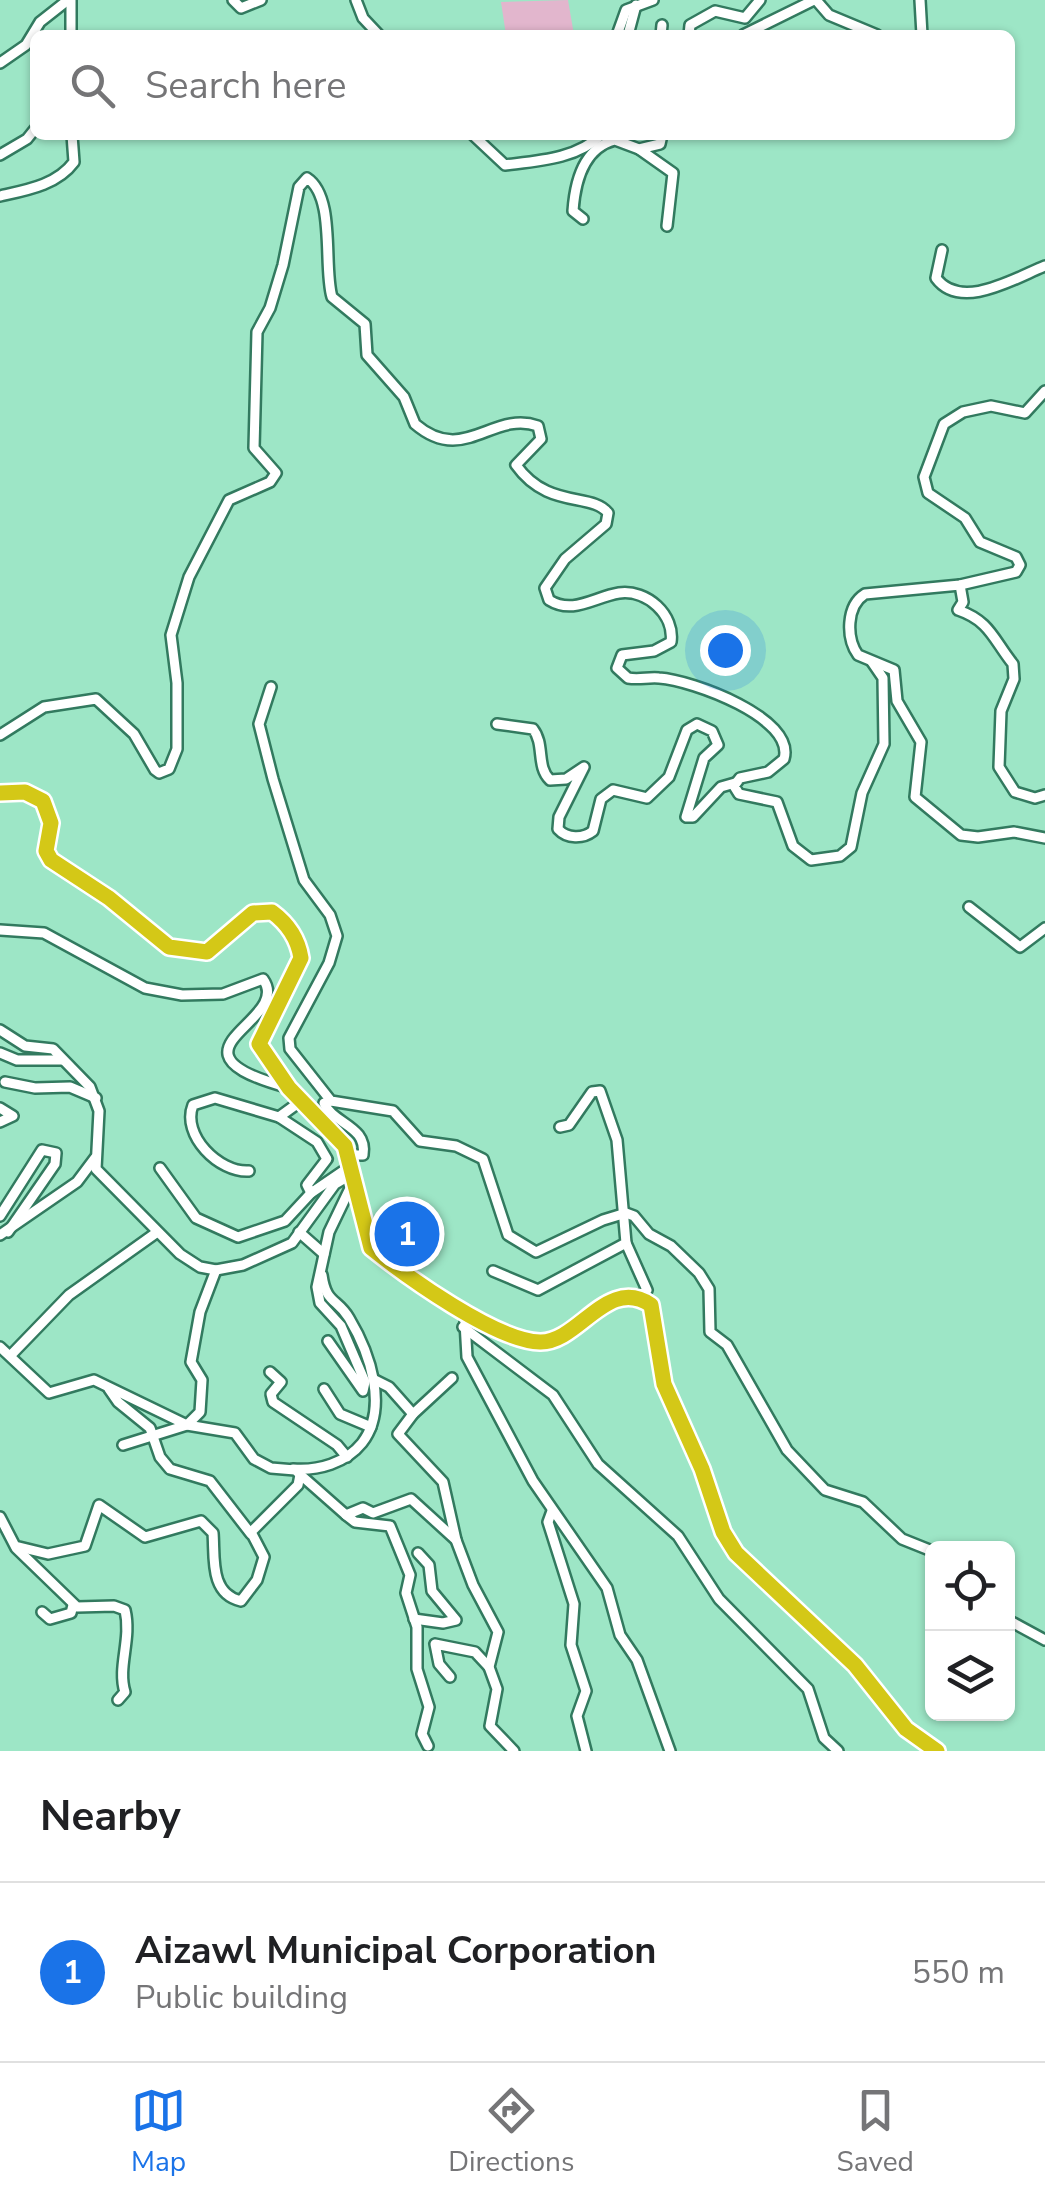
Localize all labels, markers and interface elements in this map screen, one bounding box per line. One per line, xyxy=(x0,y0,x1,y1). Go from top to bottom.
search box xyxy=(30,30,1015,140)
icon: search xyxy=(65,58,120,113)
text: Search here xyxy=(145,60,346,111)
your location xyxy=(700,625,751,676)
pin: 1 xyxy=(374,1196,440,1272)
map controls xyxy=(925,1541,1015,1721)
button: locate xyxy=(925,1541,1015,1631)
button: layers xyxy=(925,1631,1015,1721)
text: Nearby xyxy=(40,1788,181,1845)
text: Aizawl Municipal Corporation xyxy=(135,1925,657,1976)
text: 1 xyxy=(63,1951,82,1994)
text: 550 m xyxy=(912,1951,1005,1994)
text: Public building xyxy=(135,1976,348,2019)
tab: Map xyxy=(131,2083,186,2181)
tab: Directions xyxy=(448,2083,574,2181)
tab: Saved xyxy=(837,2083,914,2181)

